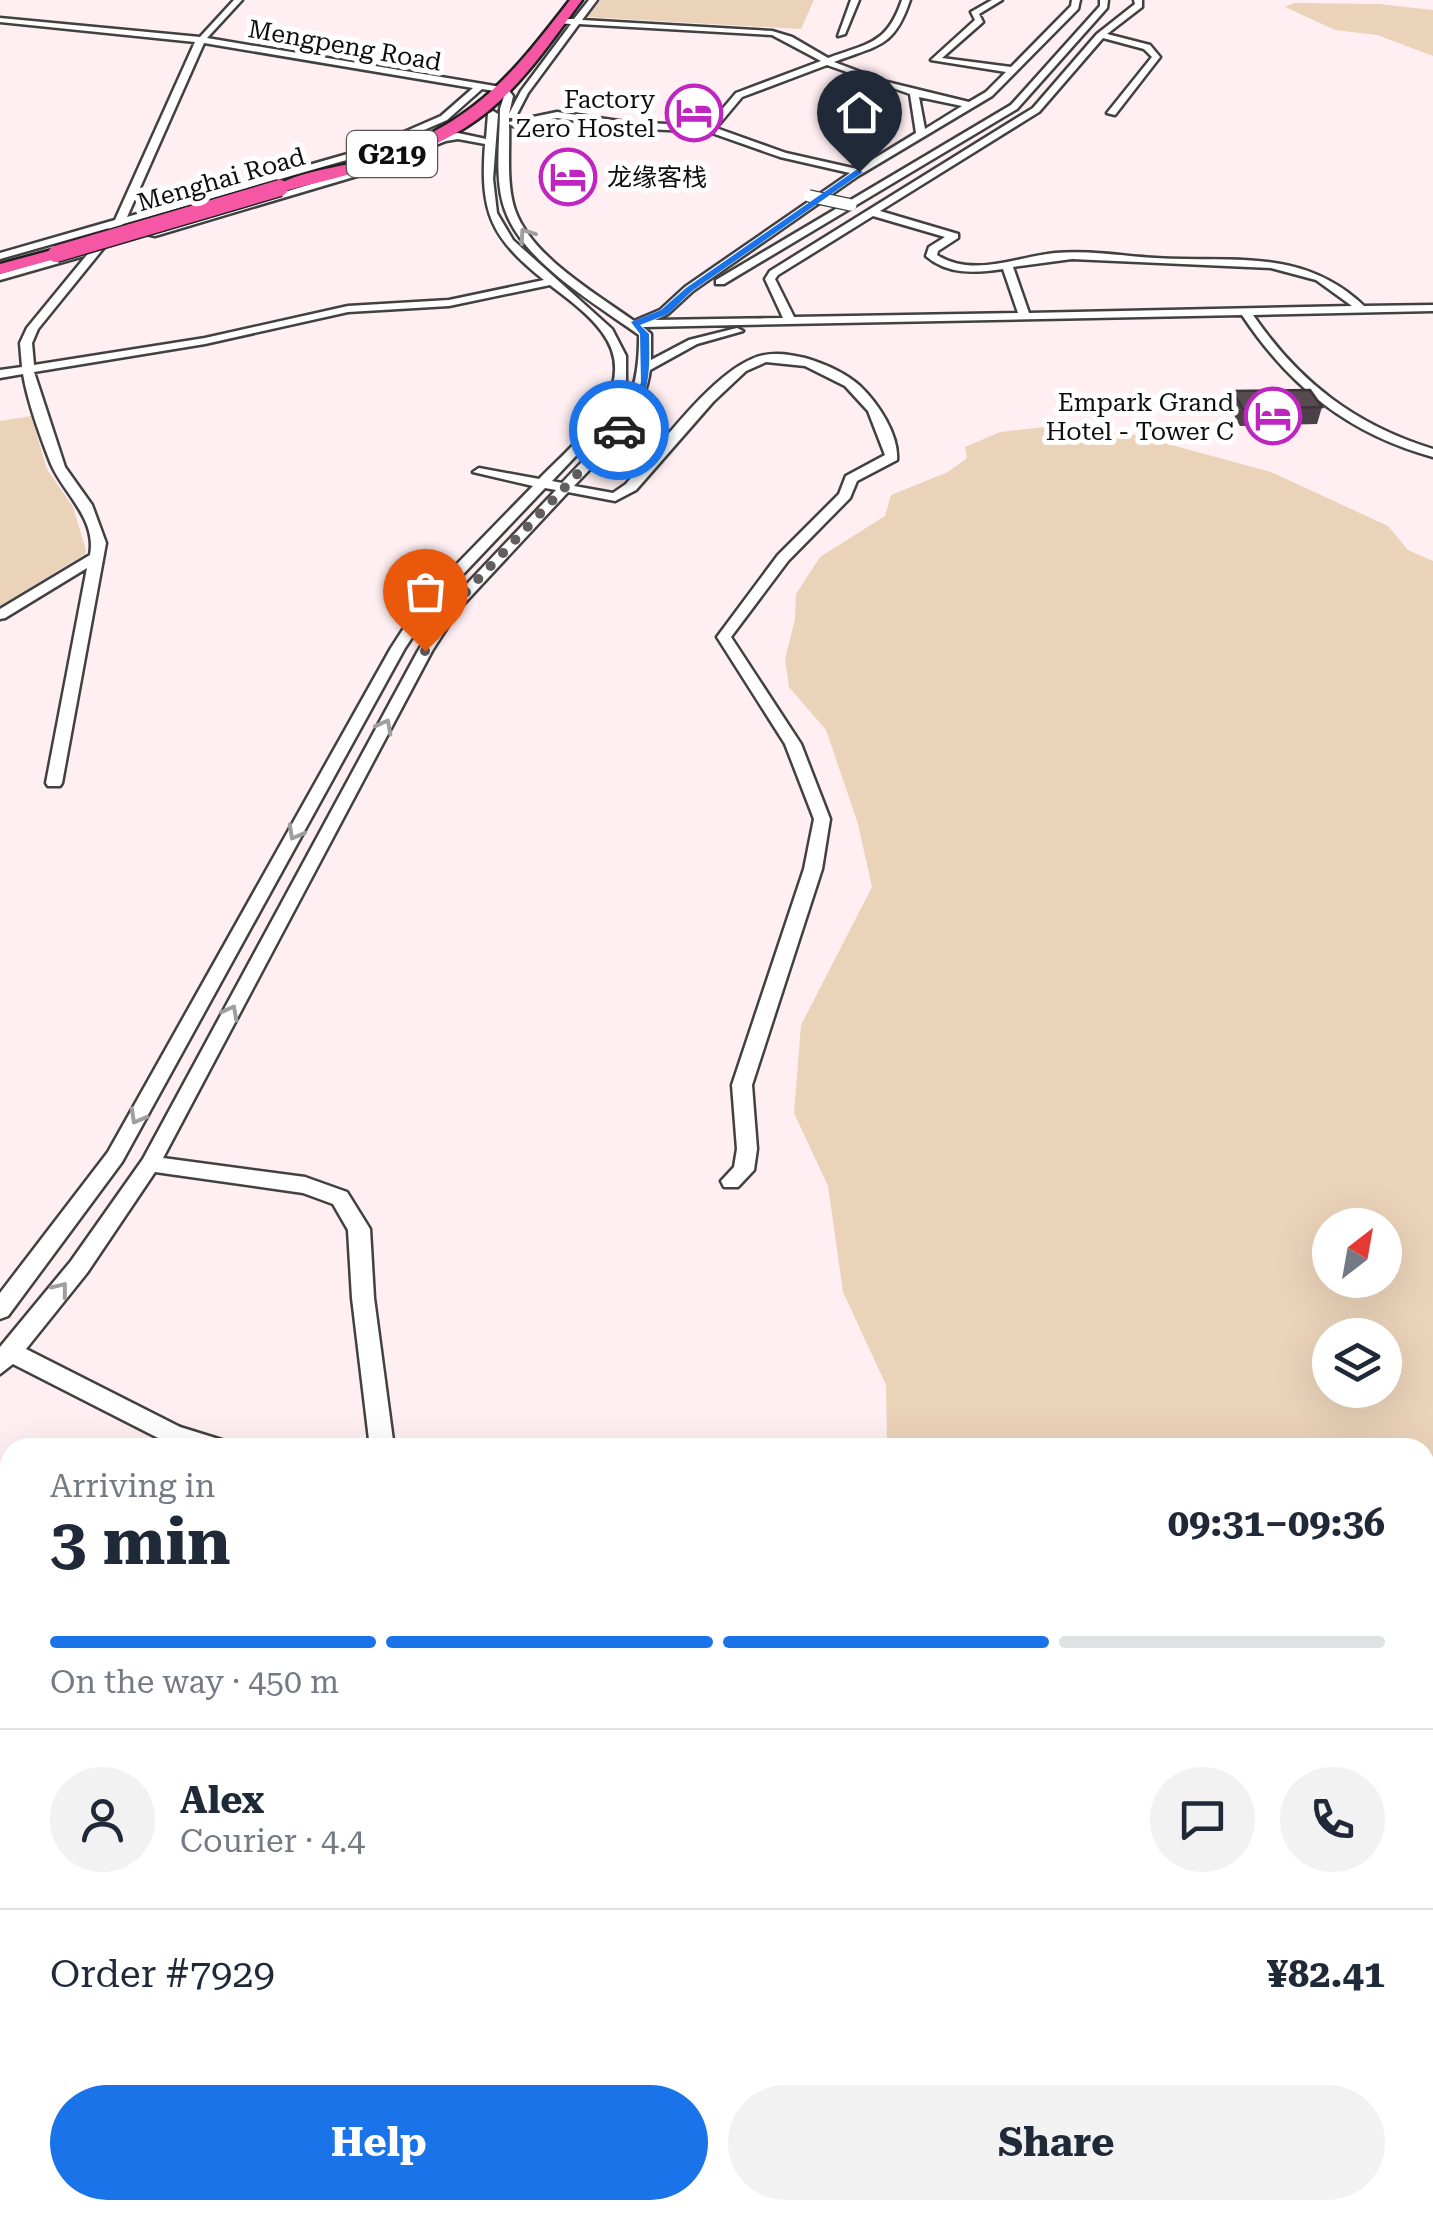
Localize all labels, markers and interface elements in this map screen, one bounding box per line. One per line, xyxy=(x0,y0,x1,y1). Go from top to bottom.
street label: Mengpeng Road xyxy=(246,14,444,77)
pin xyxy=(817,70,902,173)
hotel icon: Factory Zero Hostel xyxy=(664,83,724,143)
place label: Factory Zero Hostel xyxy=(516,85,655,143)
icon: home xyxy=(832,85,887,140)
road number: G219 xyxy=(347,131,437,177)
street label: Menghai Road xyxy=(134,142,308,217)
hotel icon: 龙缘客栈 xyxy=(538,147,598,207)
place label: 龙缘客栈 xyxy=(607,163,707,192)
one-way arrow xyxy=(520,227,538,246)
courier xyxy=(569,380,669,480)
hotel icon: Empark Grand Hotel - Tower C xyxy=(1243,386,1303,446)
place label: Empark Grand Hotel - Tower C xyxy=(1046,388,1234,446)
icon: car xyxy=(592,403,647,458)
pin xyxy=(383,549,468,652)
icon: bag xyxy=(398,564,453,619)
one-way arrow xyxy=(372,718,392,736)
one-way arrow xyxy=(288,822,308,840)
one-way arrow xyxy=(219,1005,238,1023)
one-way arrow xyxy=(130,1106,150,1124)
north arrow xyxy=(1312,1208,1402,1298)
map controls xyxy=(1312,1208,1402,1408)
one-way arrow xyxy=(50,1282,67,1300)
button: layers xyxy=(1312,1318,1402,1408)
text: Arriving in xyxy=(50,1467,215,1505)
text: 09:31–09:36 xyxy=(1168,1501,1385,1545)
text: 3 min xyxy=(50,1504,231,1580)
text: On the way · 450 m xyxy=(50,1663,339,1701)
button: person xyxy=(50,1767,155,1872)
button: chat xyxy=(1150,1767,1255,1872)
button: phone xyxy=(1280,1767,1385,1872)
text: Alex xyxy=(180,1778,264,1822)
text: Courier · 4.4 xyxy=(180,1822,365,1860)
text: Order #7929 xyxy=(50,1952,275,1996)
text: ¥82.41 xyxy=(1267,1952,1385,1996)
button: Help xyxy=(50,2085,708,2200)
button: Share xyxy=(728,2085,1385,2200)

